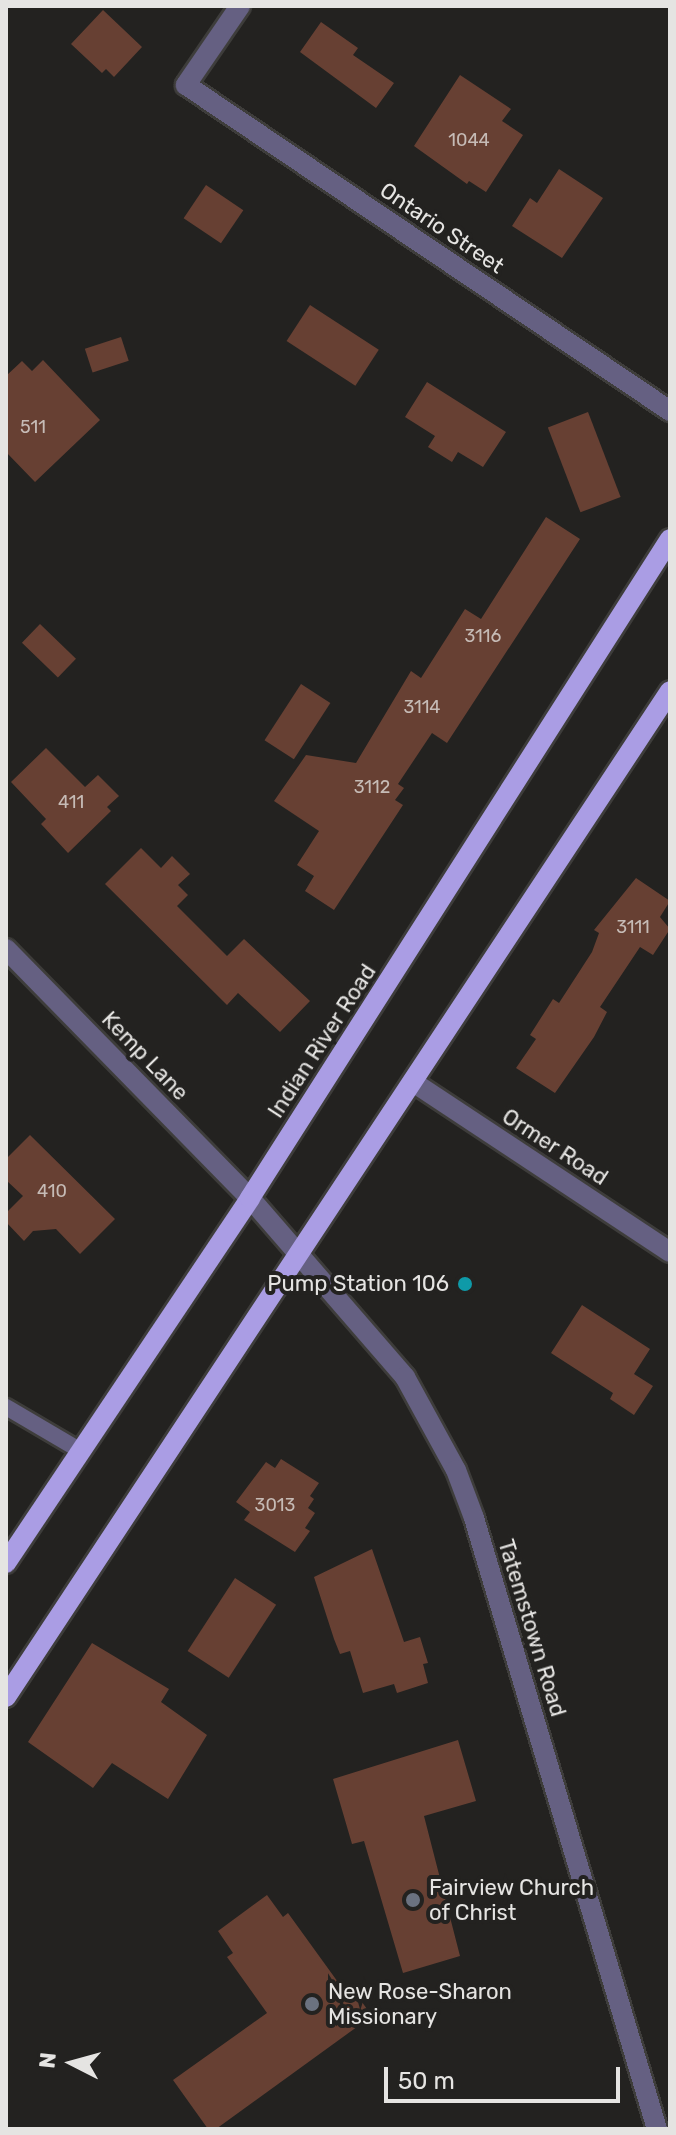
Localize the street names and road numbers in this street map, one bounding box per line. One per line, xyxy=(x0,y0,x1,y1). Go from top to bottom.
street label: Ontario Street xyxy=(375,177,509,279)
street label: Indian River Road xyxy=(262,959,382,1123)
street label: Kemp Lane xyxy=(96,1006,194,1106)
street label: Ormer Road xyxy=(497,1103,613,1191)
street label: Tatemstown Road xyxy=(492,1536,572,1720)

